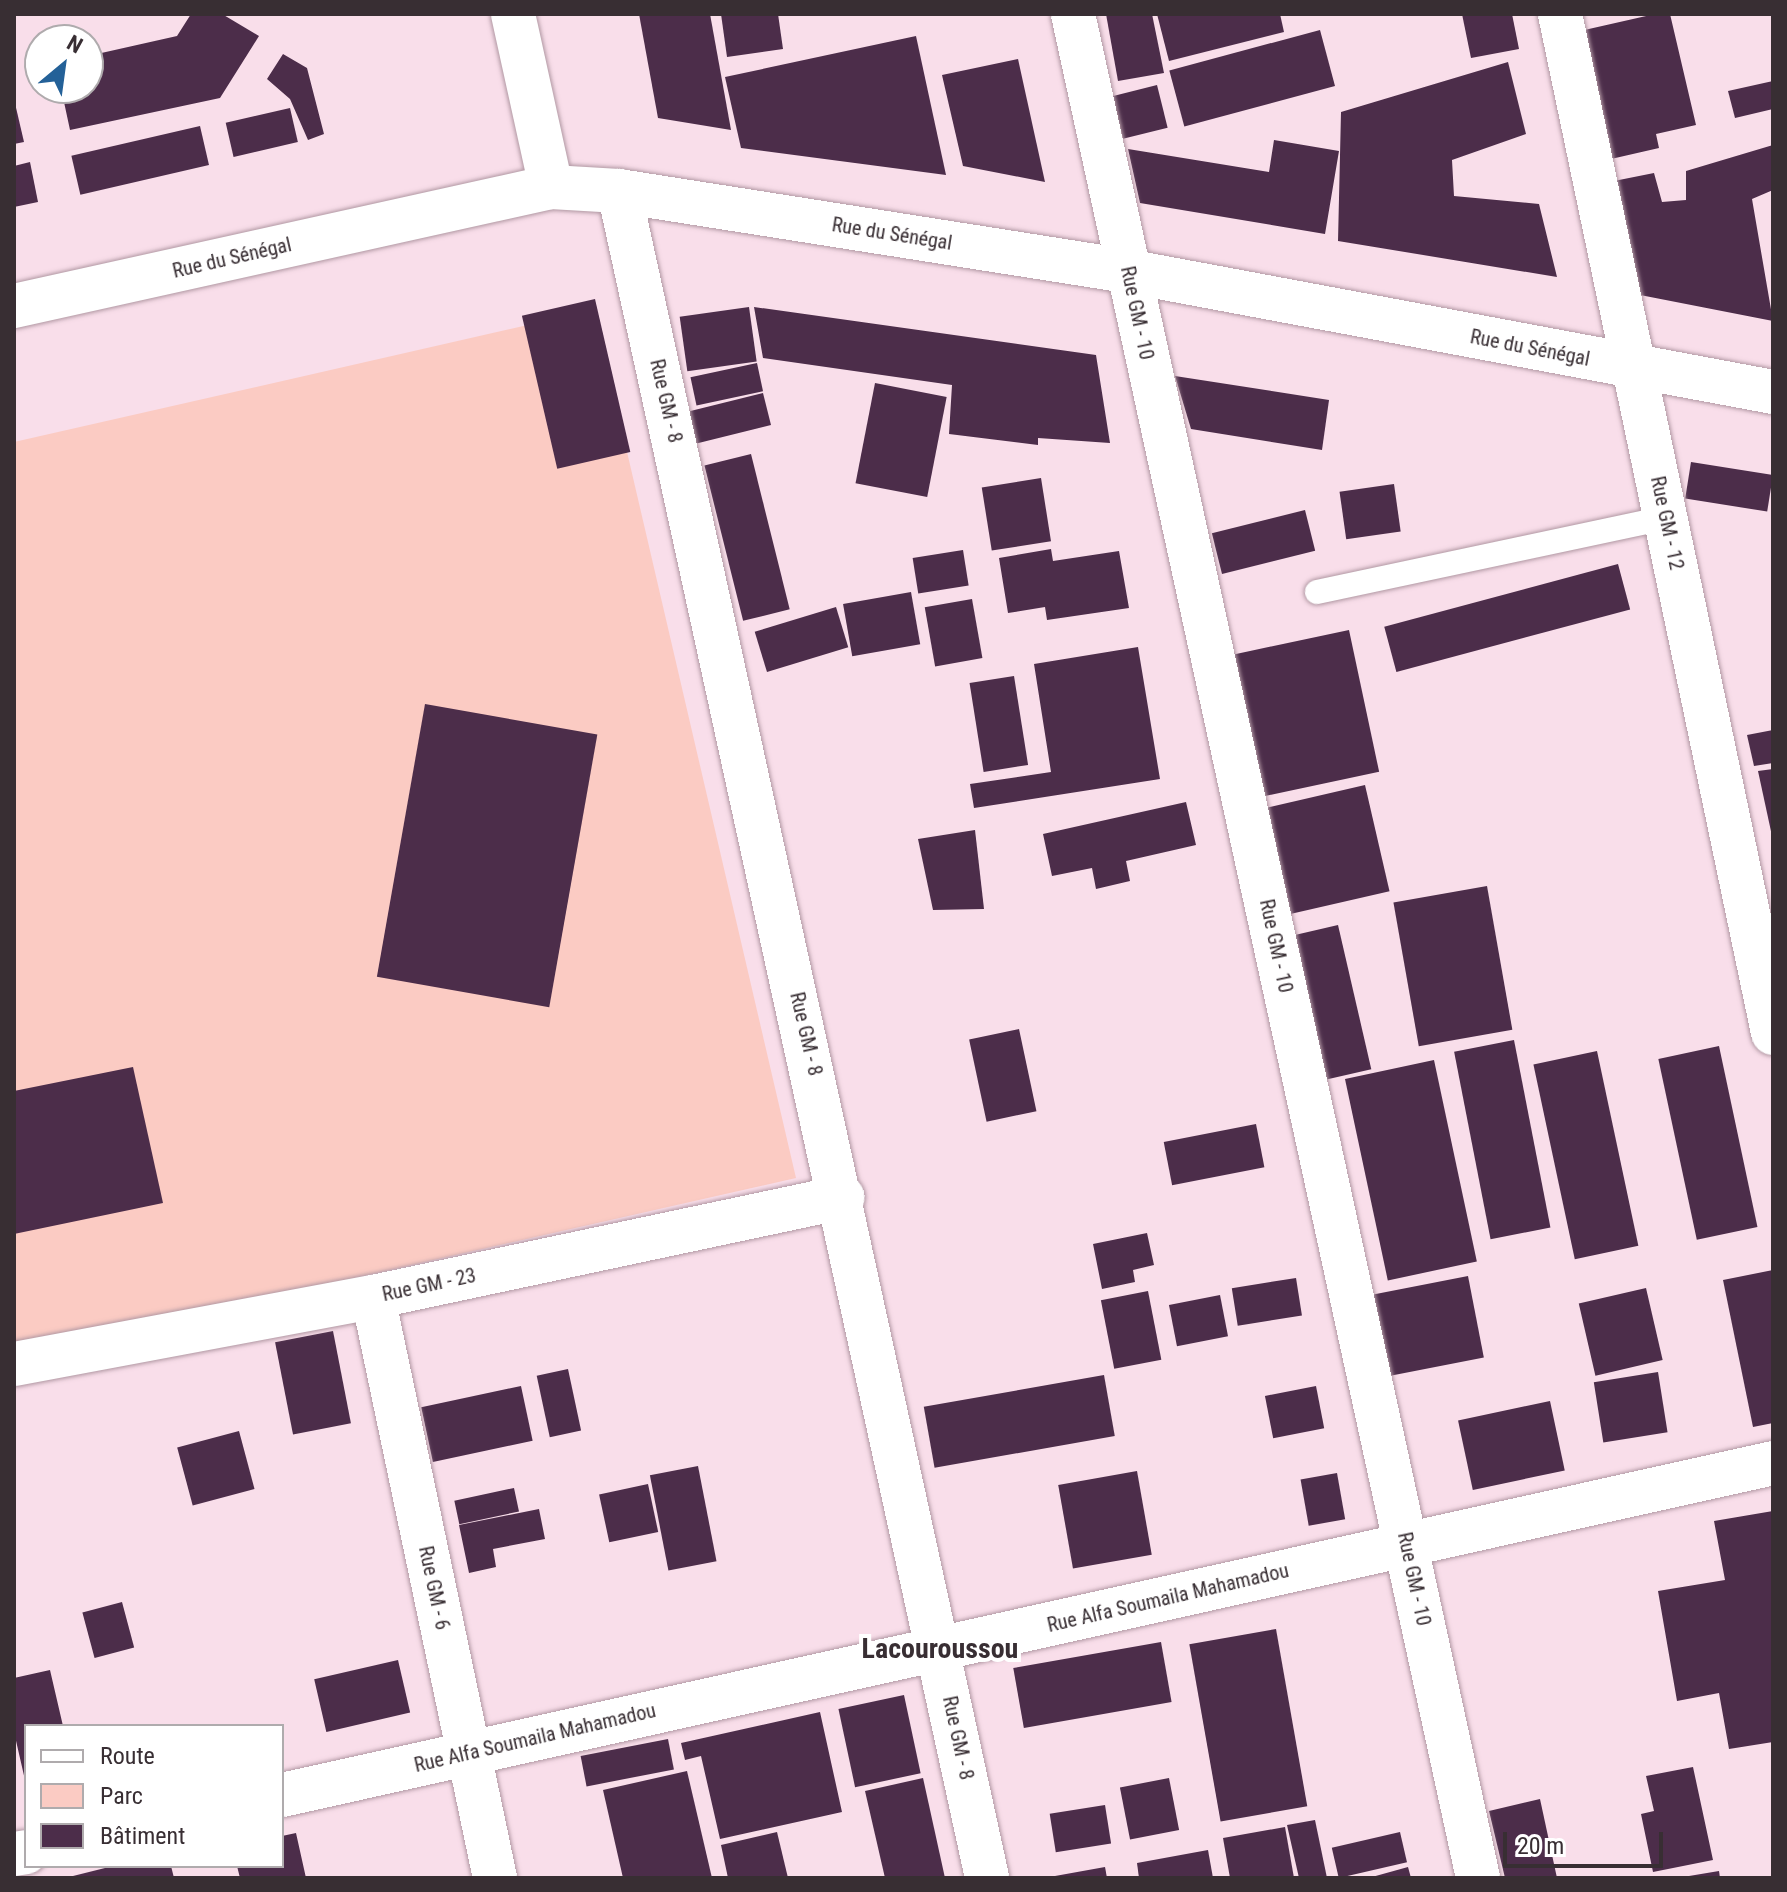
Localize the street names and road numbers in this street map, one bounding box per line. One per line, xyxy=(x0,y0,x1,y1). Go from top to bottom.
street label: Rue du Sénégal xyxy=(830,213,954,255)
street label: Rue du Sénégal xyxy=(170,233,294,283)
street label: Rue GM - 10 xyxy=(1115,264,1159,362)
street label: Rue du Sénégal xyxy=(1468,325,1592,371)
street label: Rue GM - 8 xyxy=(645,357,687,445)
street label: Rue GM - 12 xyxy=(1645,474,1689,572)
street label: Rue GM - 10 xyxy=(1254,897,1298,995)
street label: Rue GM - 8 xyxy=(785,990,827,1078)
street label: Rue GM - 23 xyxy=(380,1263,478,1307)
street label: Rue GM - 10 xyxy=(1392,1530,1436,1628)
street label: Rue GM - 6 xyxy=(413,1544,455,1632)
street label: Rue Alfa Soumaila Mahamadou xyxy=(1045,1559,1291,1637)
street label: Rue GM - 8 xyxy=(937,1694,979,1782)
street label: Rue Alfa Soumaila Mahamadou xyxy=(412,1699,658,1777)

